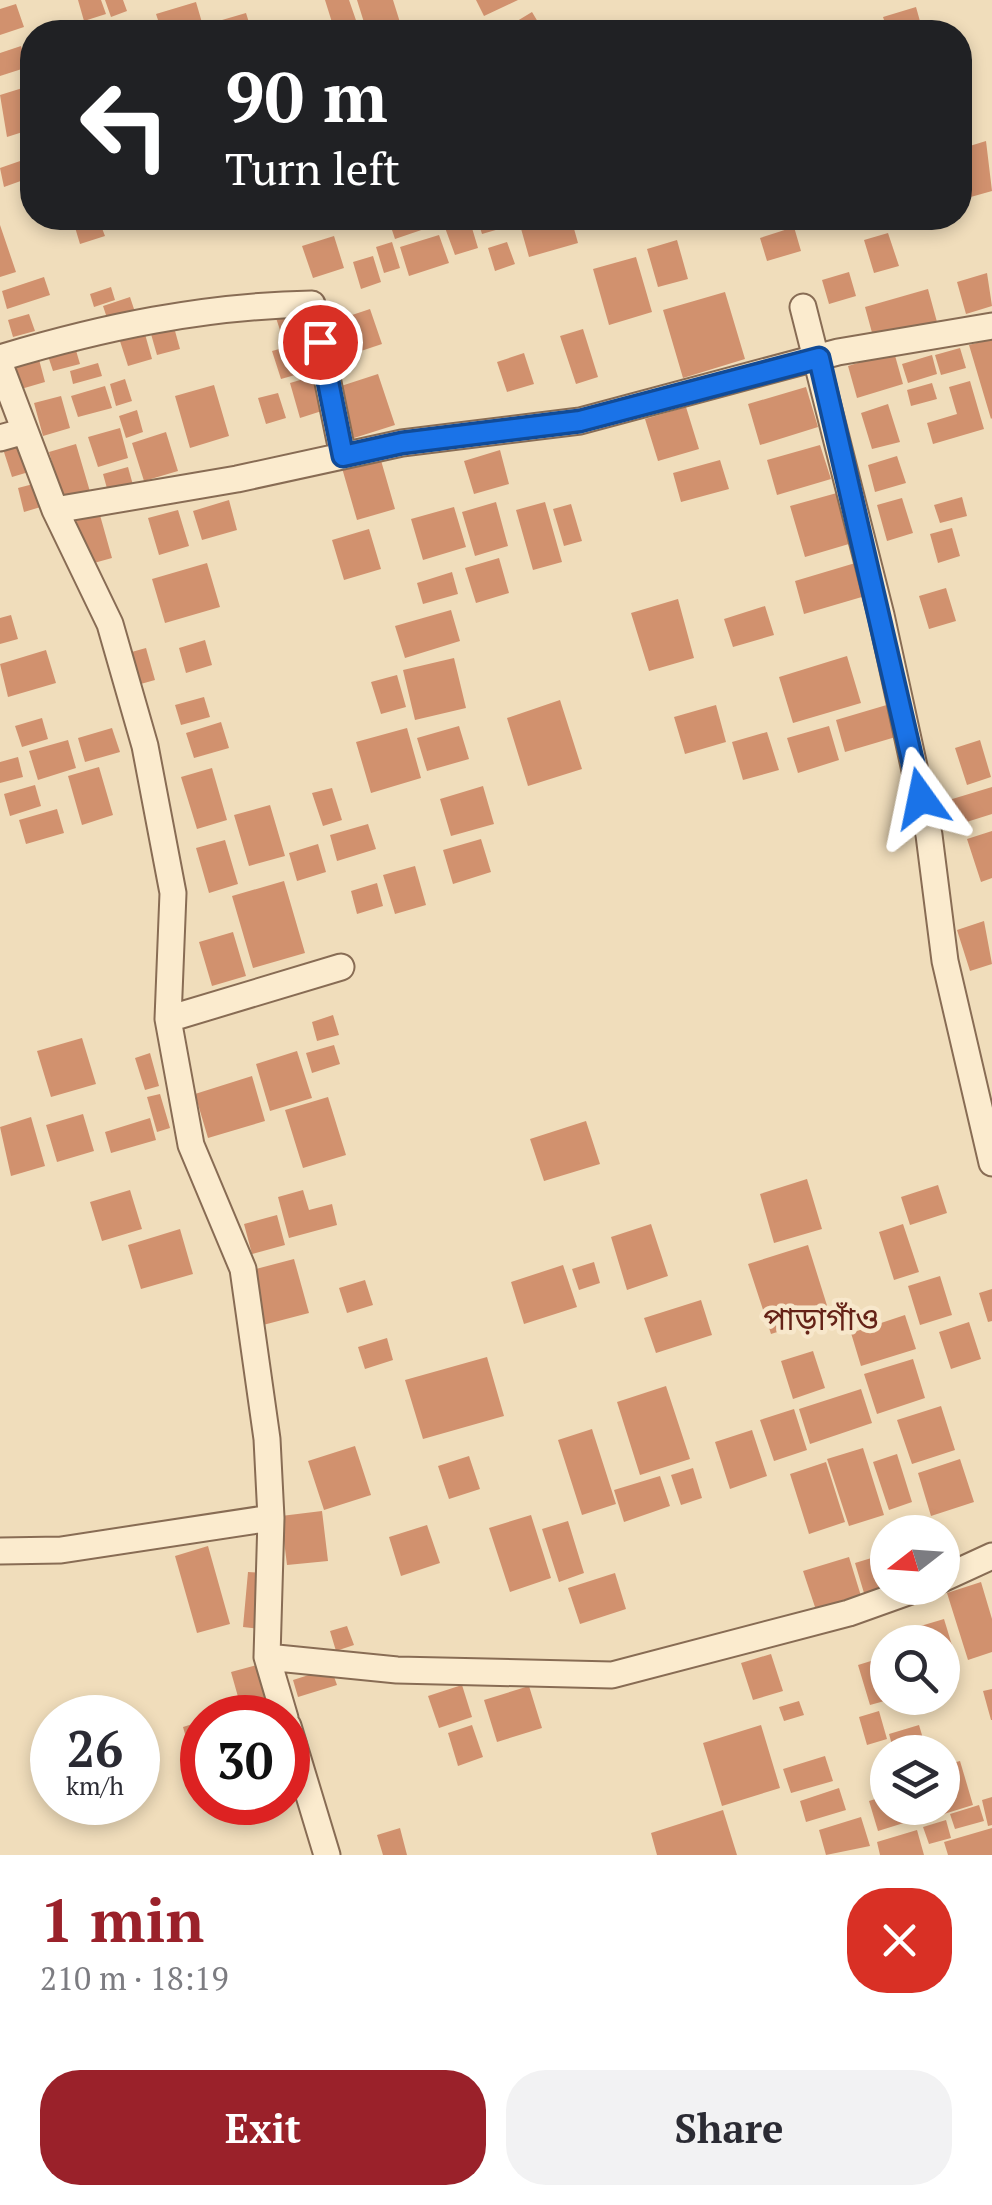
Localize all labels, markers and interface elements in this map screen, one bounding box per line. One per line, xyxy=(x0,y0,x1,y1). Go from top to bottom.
text: 90 m xyxy=(225,49,388,142)
icon: left xyxy=(60,60,190,190)
text: Turn left xyxy=(225,138,400,198)
pin xyxy=(278,300,363,385)
icon: arrive xyxy=(293,315,348,370)
position arrow xyxy=(869,746,973,850)
district label: পাড়াগাঁও xyxy=(763,1297,879,1339)
north arrow xyxy=(870,1515,960,1605)
map controls xyxy=(870,1515,960,1825)
button: search xyxy=(870,1625,960,1715)
speed limit sign: 30 xyxy=(180,1695,310,1825)
text: 26 xyxy=(67,1715,123,1781)
button: layers xyxy=(870,1735,960,1825)
text: km/h xyxy=(66,1769,124,1802)
text: 1 min xyxy=(40,1880,204,1959)
button: close xyxy=(847,1888,952,1993)
text: 210 m · 18:19 xyxy=(40,1957,228,1999)
button: Exit xyxy=(40,2070,486,2185)
button: Share xyxy=(506,2070,952,2185)

